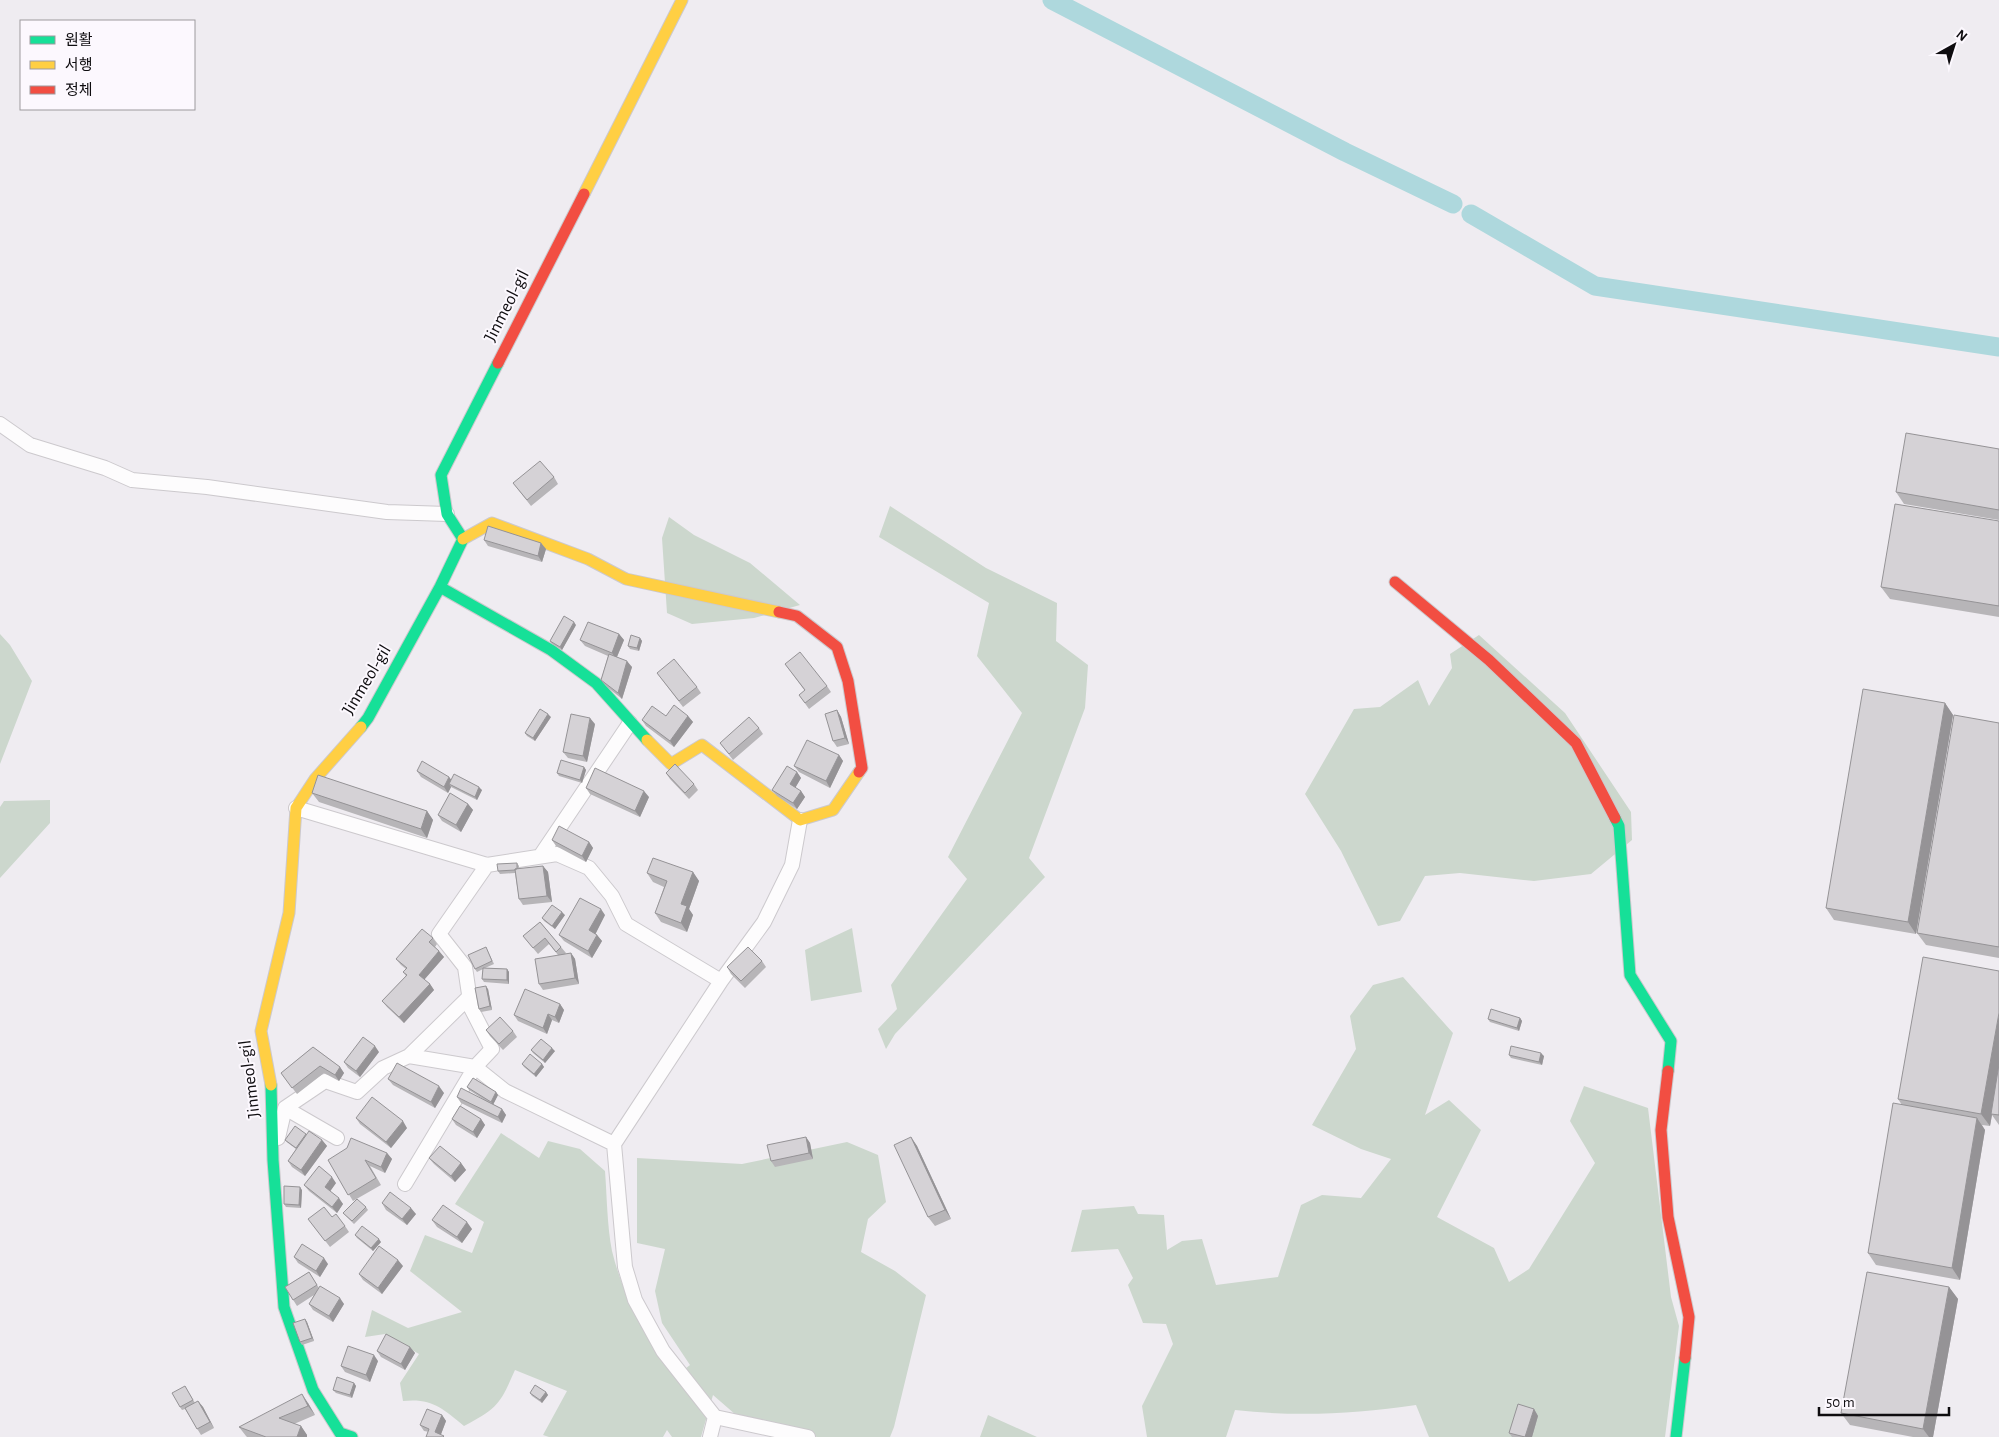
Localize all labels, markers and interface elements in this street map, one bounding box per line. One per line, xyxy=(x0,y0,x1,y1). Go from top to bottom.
legend xyxy=(20,20,195,110)
north arrow xyxy=(1929,20,1979,70)
text: N xyxy=(1953,27,1970,44)
text: 원활 xyxy=(65,32,93,48)
text: 서행 xyxy=(65,57,93,73)
text: 정체 xyxy=(65,82,93,98)
street label: Jinmeol-gil xyxy=(481,267,533,345)
street label: Jinmeol-gil xyxy=(339,642,395,718)
street label: Jinmeol-gil xyxy=(236,1039,264,1119)
scale bar xyxy=(1819,1384,1949,1416)
text: 50 m xyxy=(1826,1395,1855,1410)

